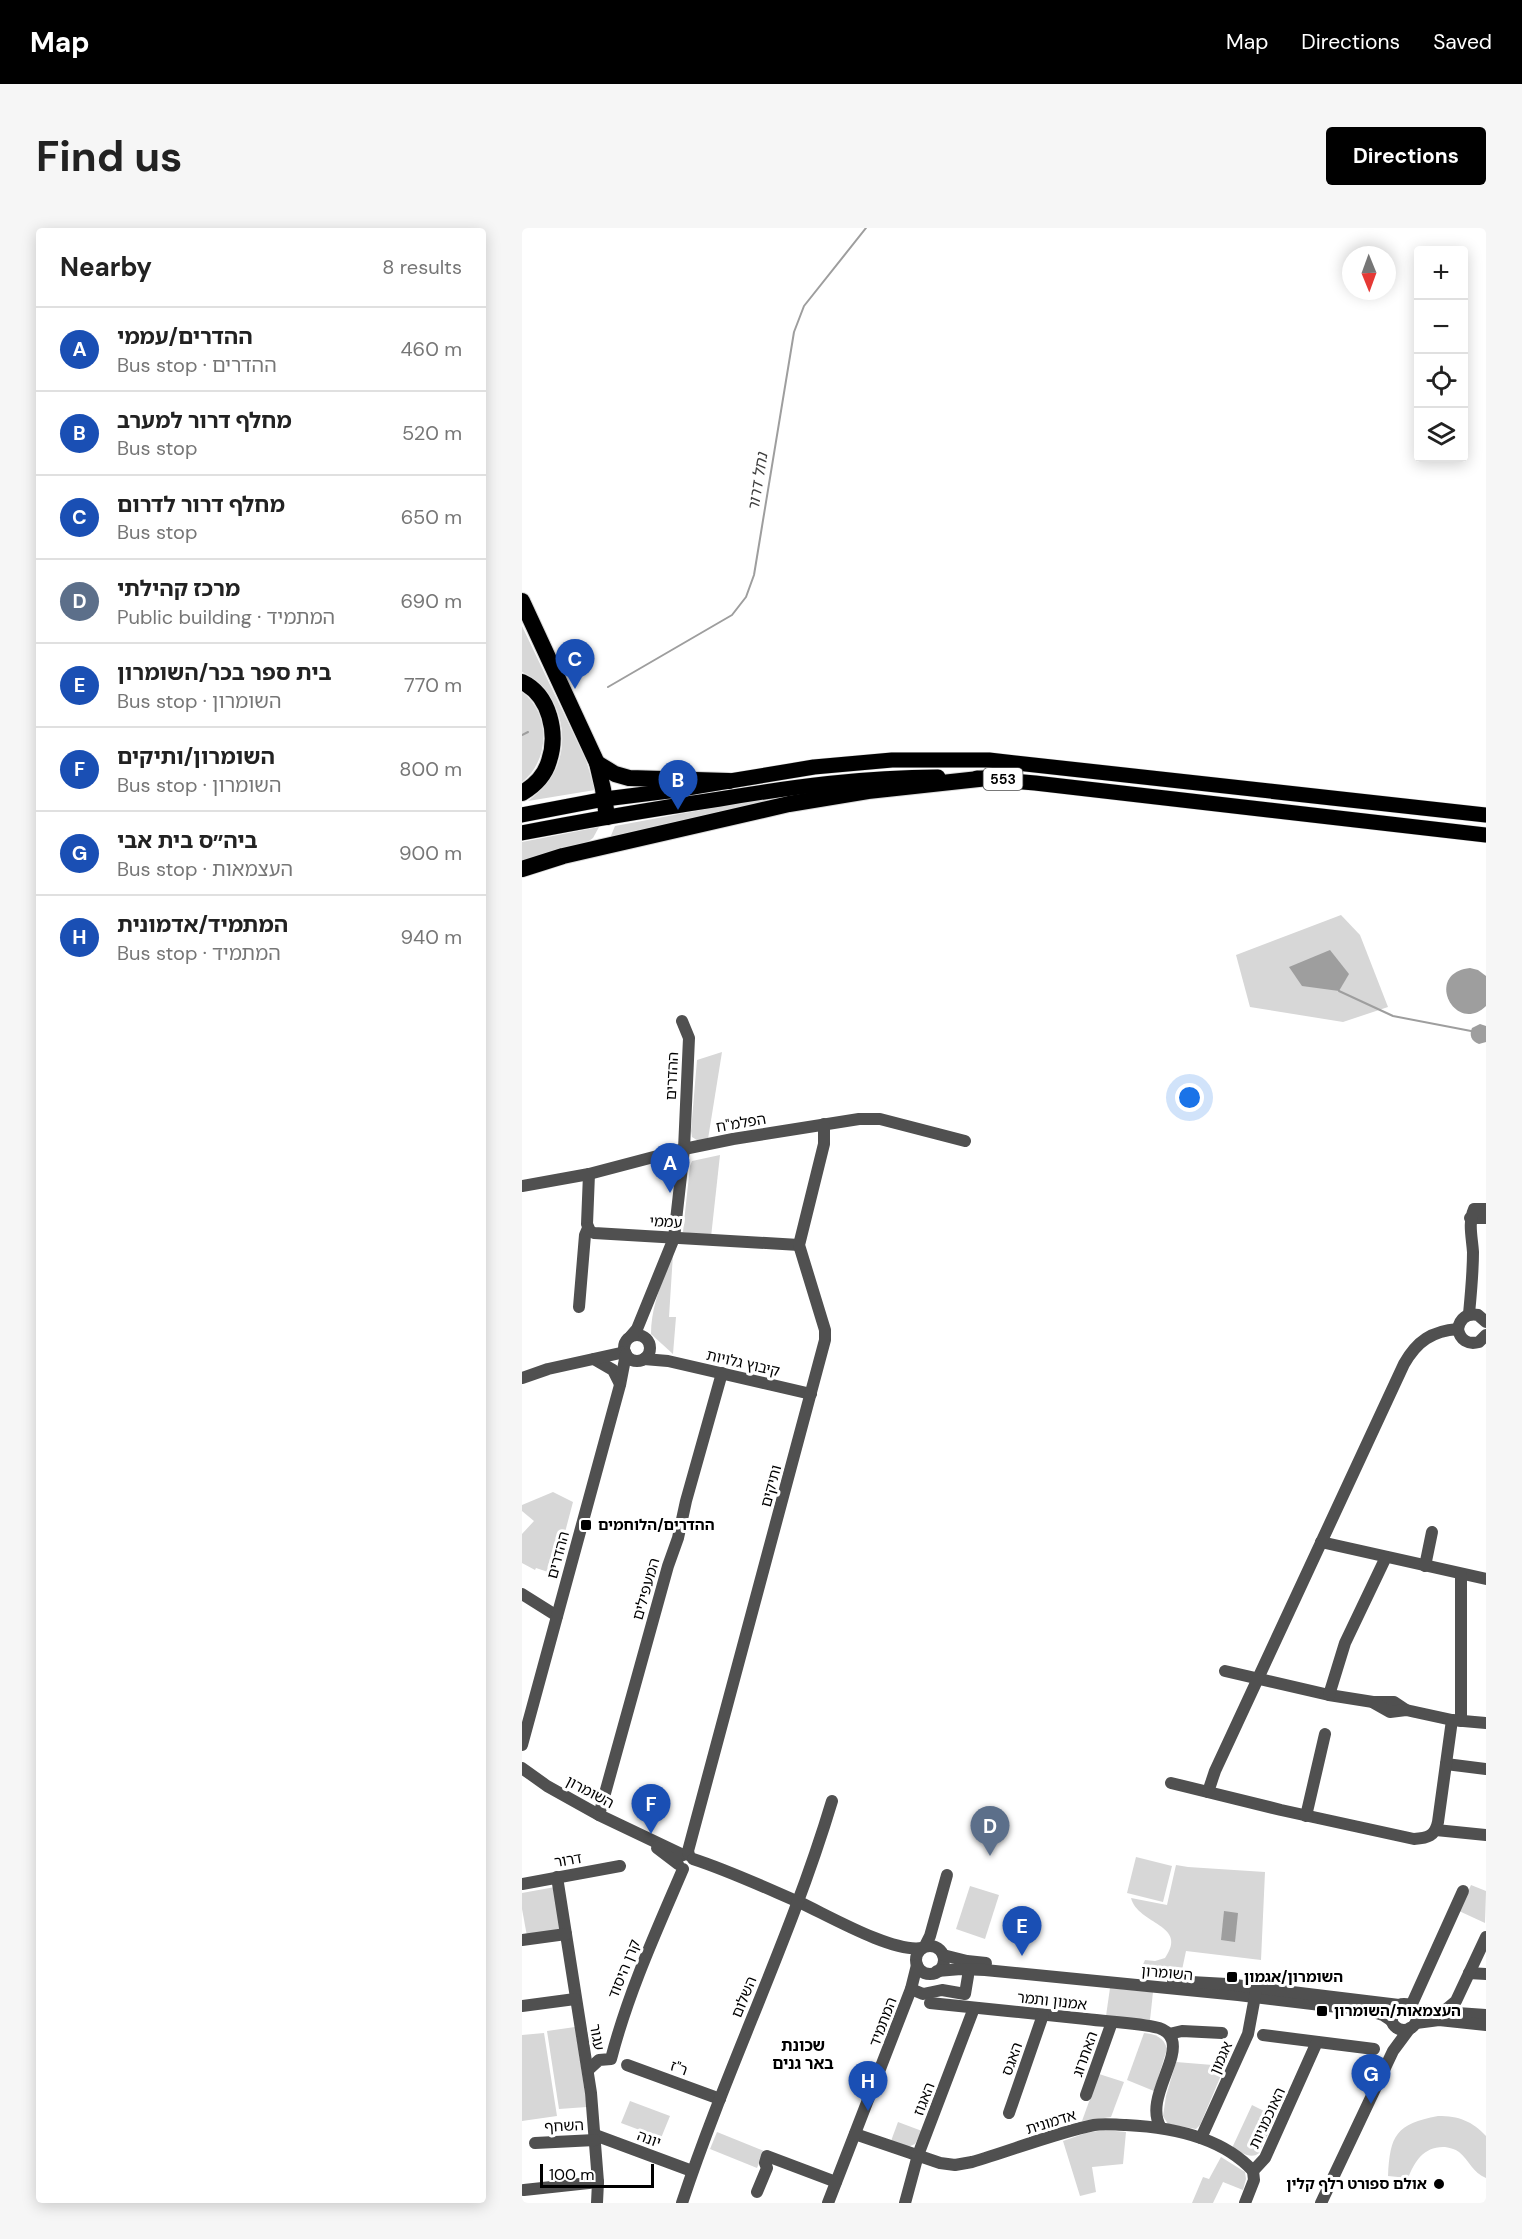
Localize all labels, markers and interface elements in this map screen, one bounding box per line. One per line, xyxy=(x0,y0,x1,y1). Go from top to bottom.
text: Map xyxy=(30,24,90,61)
text: Map xyxy=(1226,28,1268,56)
text: Directions xyxy=(1301,28,1400,56)
text: Saved xyxy=(1433,28,1492,56)
button: Directions xyxy=(1326,127,1486,185)
text: Find us xyxy=(36,129,182,184)
north arrow xyxy=(1342,246,1396,300)
map controls xyxy=(1414,246,1468,462)
button: + xyxy=(1414,246,1468,300)
text: Nearby xyxy=(60,250,152,284)
text: 8 results xyxy=(382,254,462,280)
button: − xyxy=(1414,300,1468,354)
text: ההדרים/עממי xyxy=(117,322,253,351)
text: A xyxy=(72,336,87,362)
text: 460 m xyxy=(400,336,462,362)
text: Bus stop · ההדרים xyxy=(117,352,277,378)
button: locate xyxy=(1414,354,1468,408)
text: מחלף דרור למערב xyxy=(117,406,292,435)
button: layers xyxy=(1414,408,1468,462)
text: B xyxy=(73,420,86,446)
text: 520 m xyxy=(402,420,462,446)
text: Bus stop xyxy=(117,435,197,461)
water label: נחל דרור xyxy=(743,450,773,513)
text: מחלף דרור לדרום xyxy=(117,490,285,519)
text: C xyxy=(72,504,87,530)
text: 650 m xyxy=(401,504,462,530)
text: Bus stop xyxy=(117,519,197,545)
text: מרכז קהילתי xyxy=(117,574,240,603)
text: D xyxy=(72,588,87,614)
text: 690 m xyxy=(400,588,462,614)
text: Public building · המתמיד xyxy=(117,604,335,630)
pin: C xyxy=(556,640,594,689)
text: בית ספר בכר/השומרון xyxy=(117,658,332,687)
text: E xyxy=(74,672,85,698)
text: 770 m xyxy=(404,672,462,698)
text: Bus stop · השומרון xyxy=(117,688,281,714)
text: השומרון/ותיקים xyxy=(117,742,275,771)
text: F xyxy=(74,756,85,782)
text: 800 m xyxy=(399,756,462,782)
pin: B xyxy=(658,760,698,810)
road number: 553 xyxy=(984,768,1022,790)
text: Bus stop · השומרון xyxy=(117,772,281,798)
text: ביה״ס בית אבי xyxy=(117,826,258,855)
text: G xyxy=(72,840,87,866)
text: 900 m xyxy=(399,840,462,866)
text: Bus stop · העצמאות xyxy=(117,856,293,882)
text: המתמיד/אדמונית xyxy=(117,910,288,939)
text: H xyxy=(72,924,87,950)
text: 940 m xyxy=(400,924,462,950)
text: Bus stop · המתמיד xyxy=(117,940,281,966)
street label: ההדרים xyxy=(661,1051,683,1101)
your location xyxy=(1175,1083,1204,1112)
street label: הפלמ"ח xyxy=(714,1109,768,1137)
pin: A xyxy=(650,1144,690,1193)
street label: עממי xyxy=(649,1211,683,1233)
street label: קיבוץ גלויות xyxy=(704,1345,782,1381)
street label: ותיקים xyxy=(756,1463,786,1509)
place label: ההדרים/הלוחמים xyxy=(598,1515,715,1535)
marker: ההדרים/הלוחמים xyxy=(579,1518,593,1532)
street label: ההדרים xyxy=(542,1529,574,1581)
street label: המעפילים xyxy=(628,1556,664,1622)
street label: השומרון xyxy=(562,1771,618,1813)
pin: F xyxy=(632,1784,670,1834)
pin: D xyxy=(970,1806,1010,1856)
street label: דרור xyxy=(553,1848,583,1872)
pin: E xyxy=(1002,1906,1042,1956)
street label: קרן היסוד xyxy=(603,1936,645,2002)
street label: השומרון xyxy=(1140,1961,1194,1985)
place label: השומרון/אגמון xyxy=(1244,1967,1343,1987)
marker: השומרון/אגמון xyxy=(1225,1970,1239,1984)
street label: השלום xyxy=(727,1973,761,2021)
street label: אמנון ותמר xyxy=(1016,1987,1088,2015)
street label: המתמיד xyxy=(864,1994,902,2050)
place label: העצמאות/השומרון xyxy=(1334,2001,1461,2021)
marker: העצמאות/השומרון xyxy=(1315,2004,1329,2018)
street label: עגור xyxy=(585,2022,609,2052)
street label: האתרוג xyxy=(1068,2028,1102,2080)
district label: שכונת באר גנים xyxy=(772,2035,834,2074)
street label: אגמון xyxy=(1205,2038,1237,2078)
street label: האגס xyxy=(997,2040,1027,2078)
pin: G xyxy=(1352,2054,1390,2104)
street label: ר"ז xyxy=(668,2056,690,2080)
pin: H xyxy=(848,2062,888,2111)
street label: האגוז xyxy=(909,2080,939,2118)
street label: האוכמניות xyxy=(1244,2084,1290,2152)
street label: אדמונית xyxy=(1023,2105,1079,2139)
street label: השחף xyxy=(544,2115,584,2137)
street label: יונה xyxy=(634,2125,664,2153)
scale bar xyxy=(540,2161,654,2188)
text: 100 m xyxy=(549,2164,594,2185)
place label: אולם ספורט רלף קלין xyxy=(1286,2174,1427,2194)
marker: אולם ספורט רלף קלין xyxy=(1432,2177,1446,2191)

